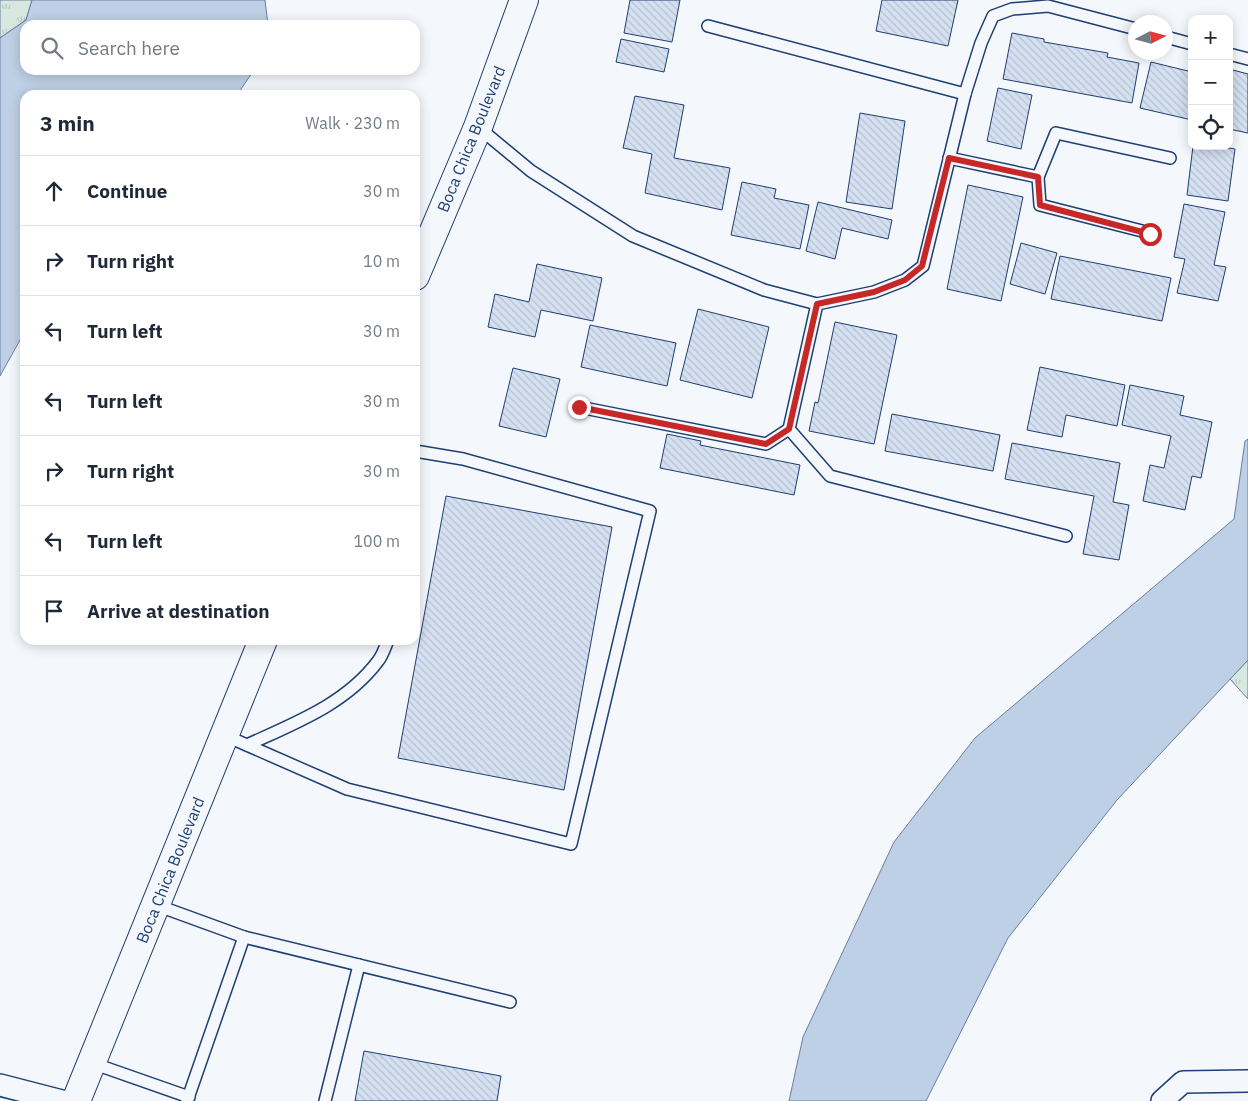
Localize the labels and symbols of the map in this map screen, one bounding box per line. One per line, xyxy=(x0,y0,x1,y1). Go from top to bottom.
north arrow xyxy=(1128,15,1173,60)
street label: Boca Chica Boulevard xyxy=(433,63,509,215)
route start xyxy=(1139,223,1162,246)
route end xyxy=(568,396,591,419)
street label: Boca Chica Boulevard xyxy=(132,794,208,946)

